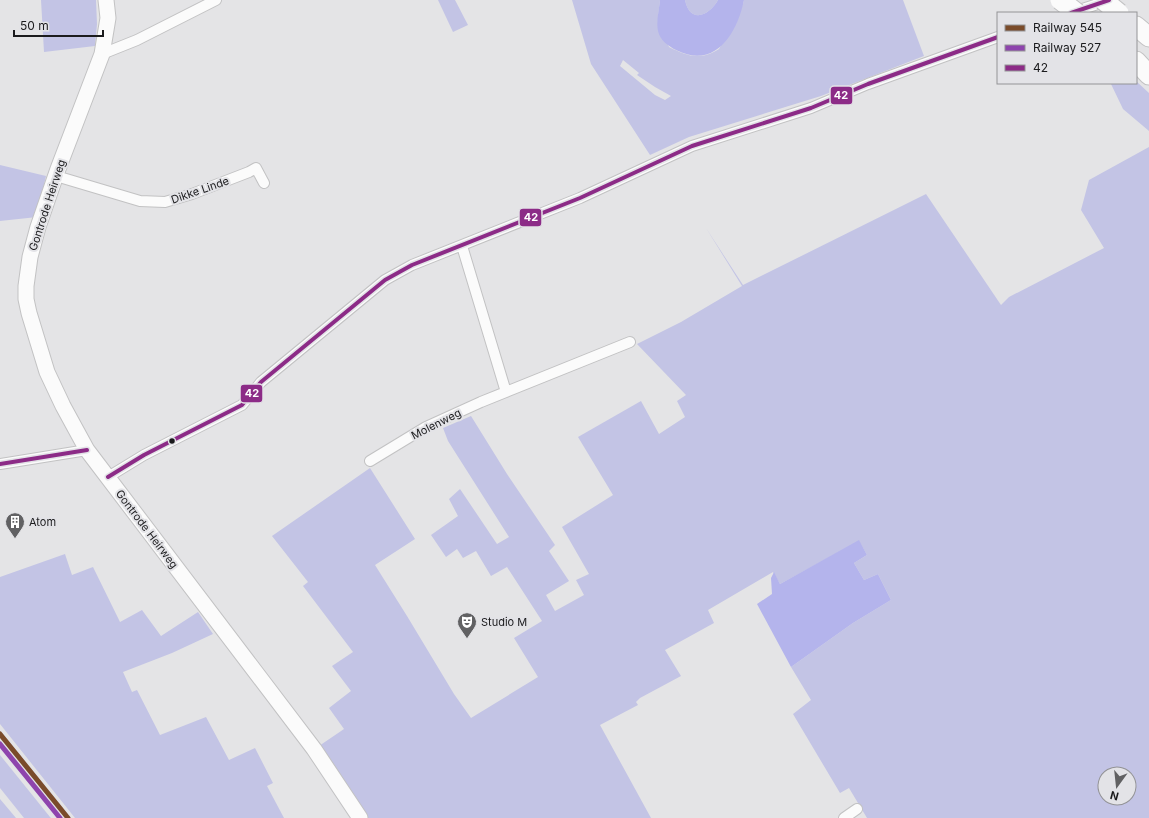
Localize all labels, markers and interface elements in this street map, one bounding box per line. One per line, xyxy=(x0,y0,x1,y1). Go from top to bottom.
scale bar xyxy=(14,12,103,38)
legend xyxy=(997,12,1137,84)
text: 50 m xyxy=(20,18,49,33)
text: Railway 545 xyxy=(1033,20,1102,35)
text: Railway 527 xyxy=(1033,40,1101,55)
text: 42 xyxy=(1033,60,1048,75)
line badge: 42 xyxy=(830,86,853,105)
text: 42 xyxy=(834,88,848,102)
street label: Gontrode Heirweg xyxy=(26,158,68,252)
street label: Dikke Linde xyxy=(169,174,231,206)
line badge: 42 xyxy=(519,208,542,227)
text: 42 xyxy=(524,210,538,224)
line badge: 42 xyxy=(240,384,263,403)
text: 42 xyxy=(245,386,259,400)
street label: Molenweg xyxy=(409,405,463,443)
unlabelled marker xyxy=(167,436,177,446)
street label: Gontrode Heirweg xyxy=(113,487,181,571)
building icon: Atom xyxy=(4,511,26,539)
place label: Atom xyxy=(29,515,56,529)
theatre icon: Studio M xyxy=(456,611,478,639)
place label: Studio M xyxy=(481,615,527,629)
north arrow xyxy=(1097,766,1137,806)
text: N xyxy=(1109,788,1120,804)

